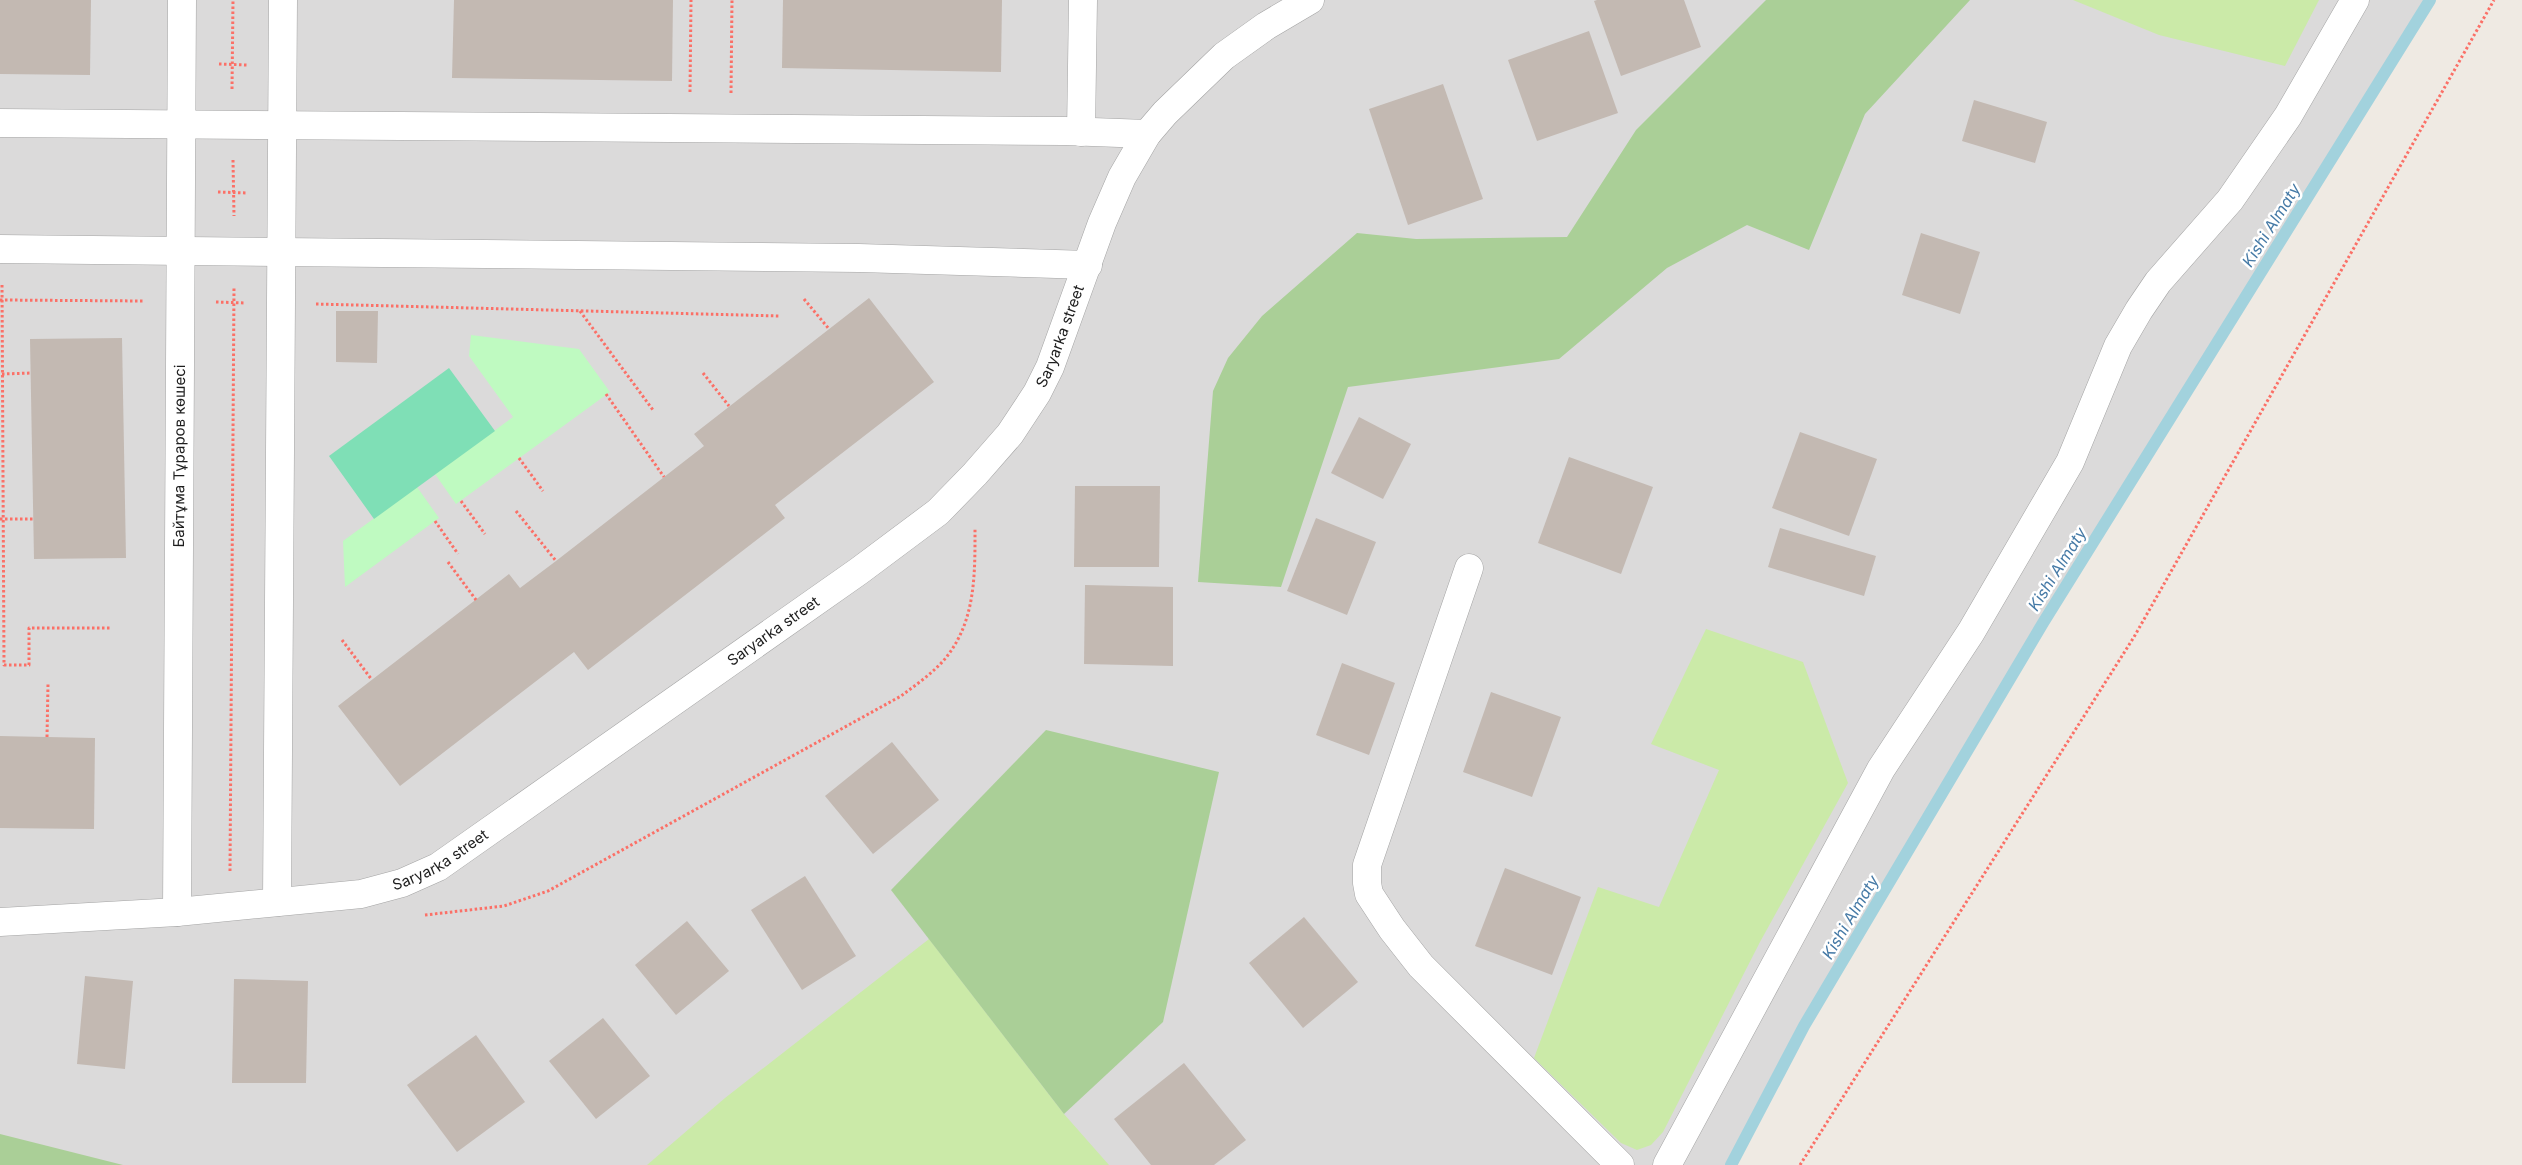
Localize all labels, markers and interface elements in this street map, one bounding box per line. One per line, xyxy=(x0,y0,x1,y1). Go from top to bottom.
water label: Kіshі Almaty xyxy=(2238,179,2305,270)
street label: Saryarka street xyxy=(1031,282,1088,390)
street label: Байтұма Тұраров көшесі xyxy=(169,365,189,547)
water label: Kіshі Almaty xyxy=(2024,523,2091,614)
street label: Saryarka street xyxy=(723,592,823,670)
street label: Saryarka street xyxy=(390,825,492,894)
water label: Kіshі Almaty xyxy=(1817,871,1883,963)

